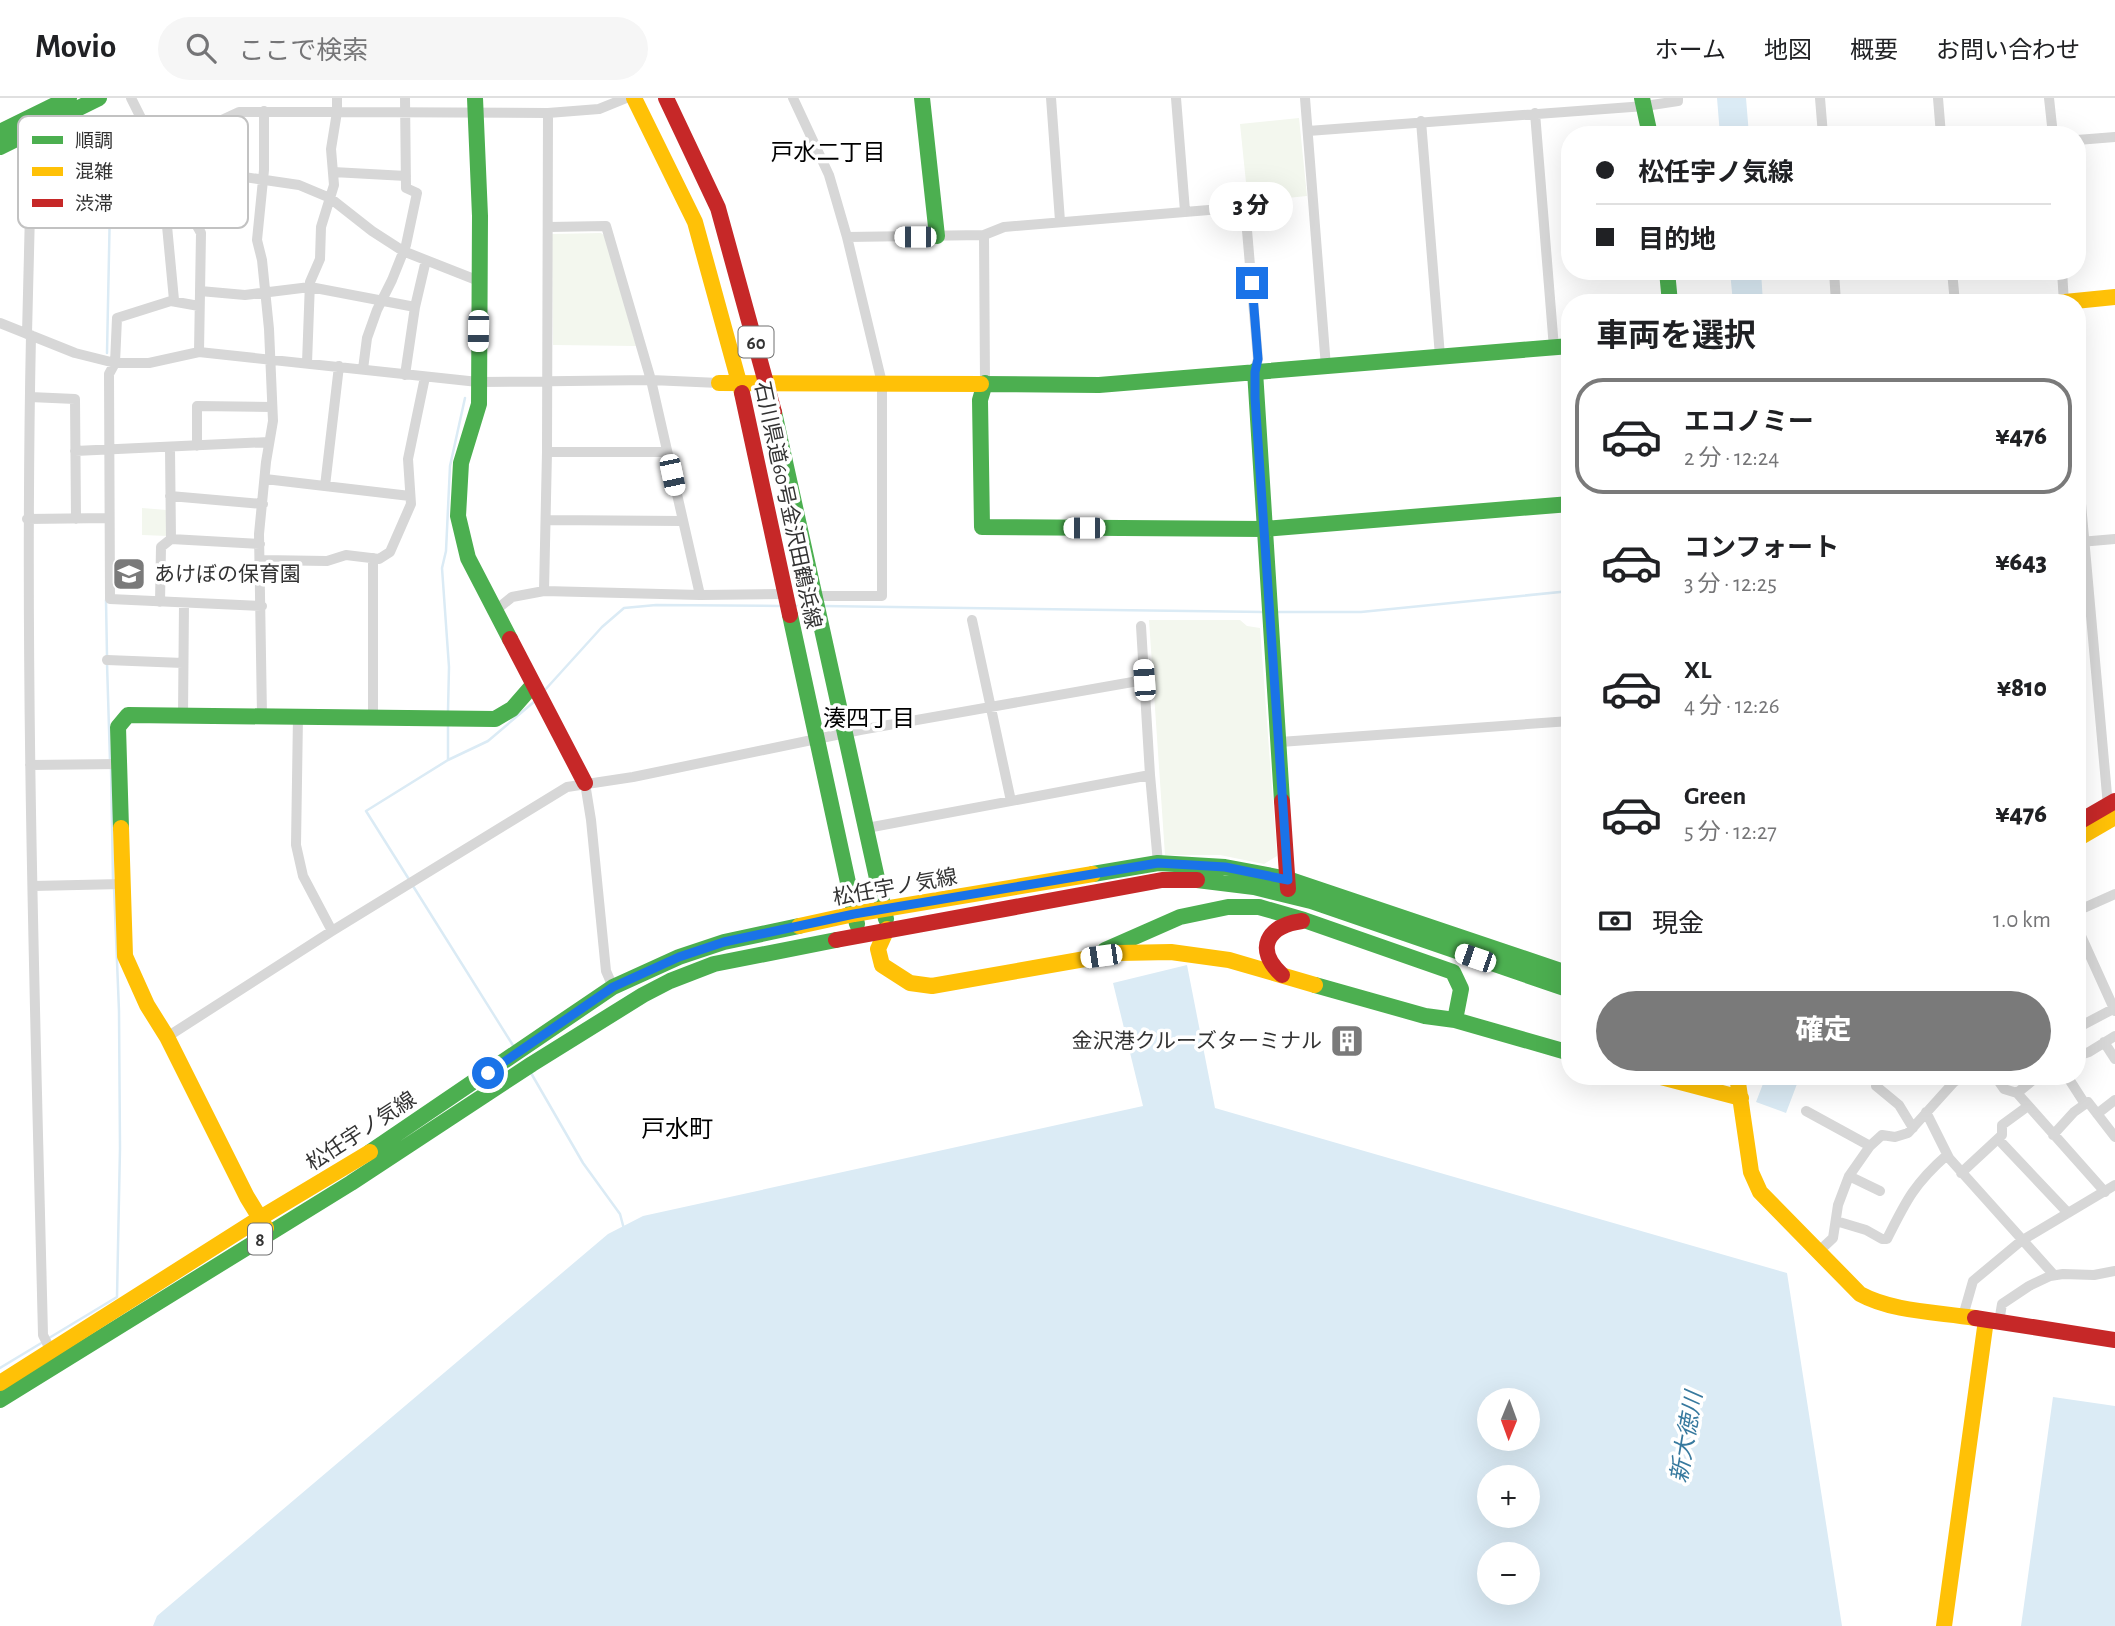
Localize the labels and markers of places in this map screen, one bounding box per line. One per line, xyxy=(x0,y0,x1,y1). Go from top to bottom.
school or university icon: あけぼの保育園 xyxy=(110,555,148,593)
place label: あけぼの保育園 xyxy=(154,563,301,585)
building icon: 金沢港クルーズターミナル xyxy=(1328,1022,1366,1060)
place label: 金沢港クルーズターミナル xyxy=(1072,1029,1322,1052)

